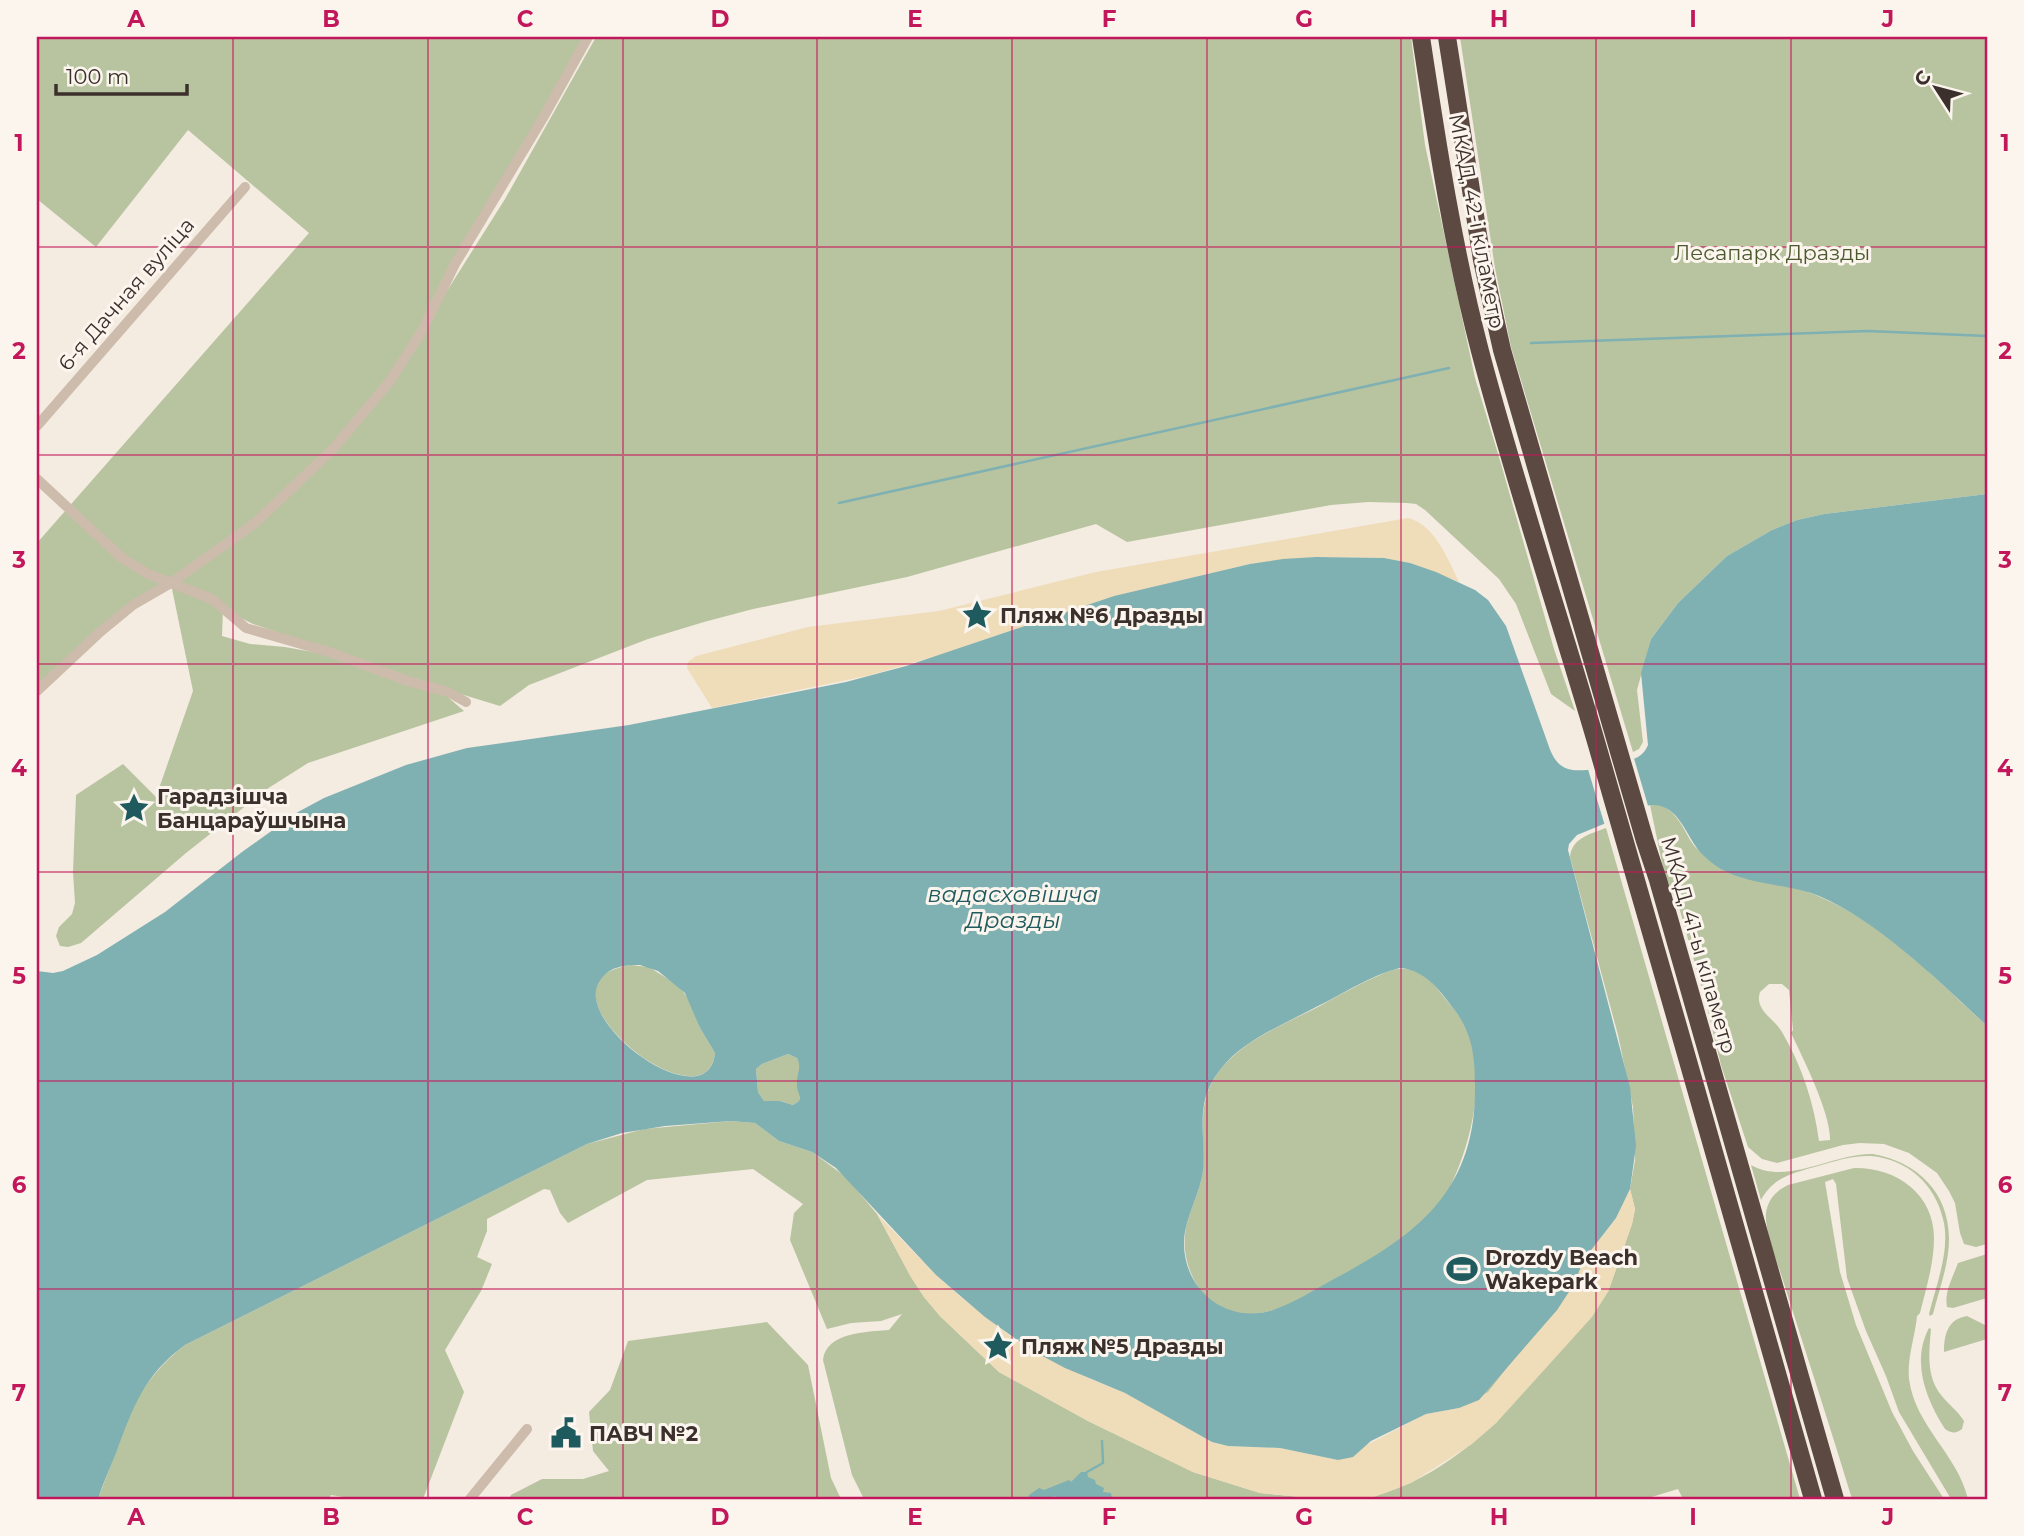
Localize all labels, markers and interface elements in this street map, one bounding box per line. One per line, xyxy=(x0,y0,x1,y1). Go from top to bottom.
text: A xyxy=(126,5,145,33)
text: B xyxy=(322,5,340,33)
text: C xyxy=(517,5,534,33)
text: D xyxy=(711,5,730,33)
text: E xyxy=(907,5,923,33)
text: F xyxy=(1102,5,1117,33)
text: G xyxy=(1295,5,1313,33)
text: H xyxy=(1490,5,1508,33)
text: I xyxy=(1689,5,1697,33)
text: J xyxy=(1881,5,1894,33)
scale bar xyxy=(56,52,187,96)
north arrow xyxy=(1902,52,1972,122)
text: 100 m xyxy=(66,64,129,89)
text: С xyxy=(1909,66,1936,91)
street label: МКАД, 42-і кіламетр xyxy=(1444,111,1510,331)
text: 1 xyxy=(14,129,24,157)
text: 1 xyxy=(2000,129,2010,157)
street label: 6-я Дачная вуліца xyxy=(53,212,199,376)
park label: Лесапарк Дразды xyxy=(1674,240,1870,265)
text: 2 xyxy=(12,337,26,365)
text: 2 xyxy=(1998,337,2012,365)
text: 3 xyxy=(11,546,26,574)
text: 3 xyxy=(1997,546,2012,574)
place icon: Пляж №6 Дразды xyxy=(960,598,994,632)
place label: Пляж №6 Дразды xyxy=(1000,603,1203,628)
text: 4 xyxy=(11,754,27,782)
text: 4 xyxy=(1997,754,2013,782)
place label: Гарадзішча Банцараўшчына xyxy=(157,784,346,833)
place icon: Гарадзішча Банцараўшчына xyxy=(117,791,151,825)
street label: МКАД, 41-ы кіламетр xyxy=(1656,834,1742,1056)
water label: вадасховішча Дразды xyxy=(928,880,1098,934)
text: 5 xyxy=(12,962,26,990)
text: 5 xyxy=(1998,962,2012,990)
text: 6 xyxy=(12,1171,27,1199)
text: 6 xyxy=(1998,1171,2013,1199)
place label: Drozdy Beach Wakepark xyxy=(1485,1245,1638,1294)
sports icon: Drozdy Beach Wakepark xyxy=(1445,1252,1479,1286)
place icon: Пляж №5 Дразды xyxy=(981,1329,1015,1363)
place label: Пляж №5 Дразды xyxy=(1021,1334,1223,1359)
text: 7 xyxy=(12,1379,26,1407)
text: 7 xyxy=(1998,1379,2012,1407)
public building icon: ПАВЧ №2 xyxy=(549,1416,583,1450)
place label: ПАВЧ №2 xyxy=(589,1421,698,1446)
text: A xyxy=(126,1503,145,1531)
text: B xyxy=(322,1503,340,1531)
text: C xyxy=(517,1503,534,1531)
text: D xyxy=(711,1503,730,1531)
text: E xyxy=(907,1503,923,1531)
text: F xyxy=(1102,1503,1117,1531)
text: G xyxy=(1295,1503,1313,1531)
text: H xyxy=(1490,1503,1508,1531)
text: I xyxy=(1689,1503,1697,1531)
text: J xyxy=(1881,1503,1894,1531)

